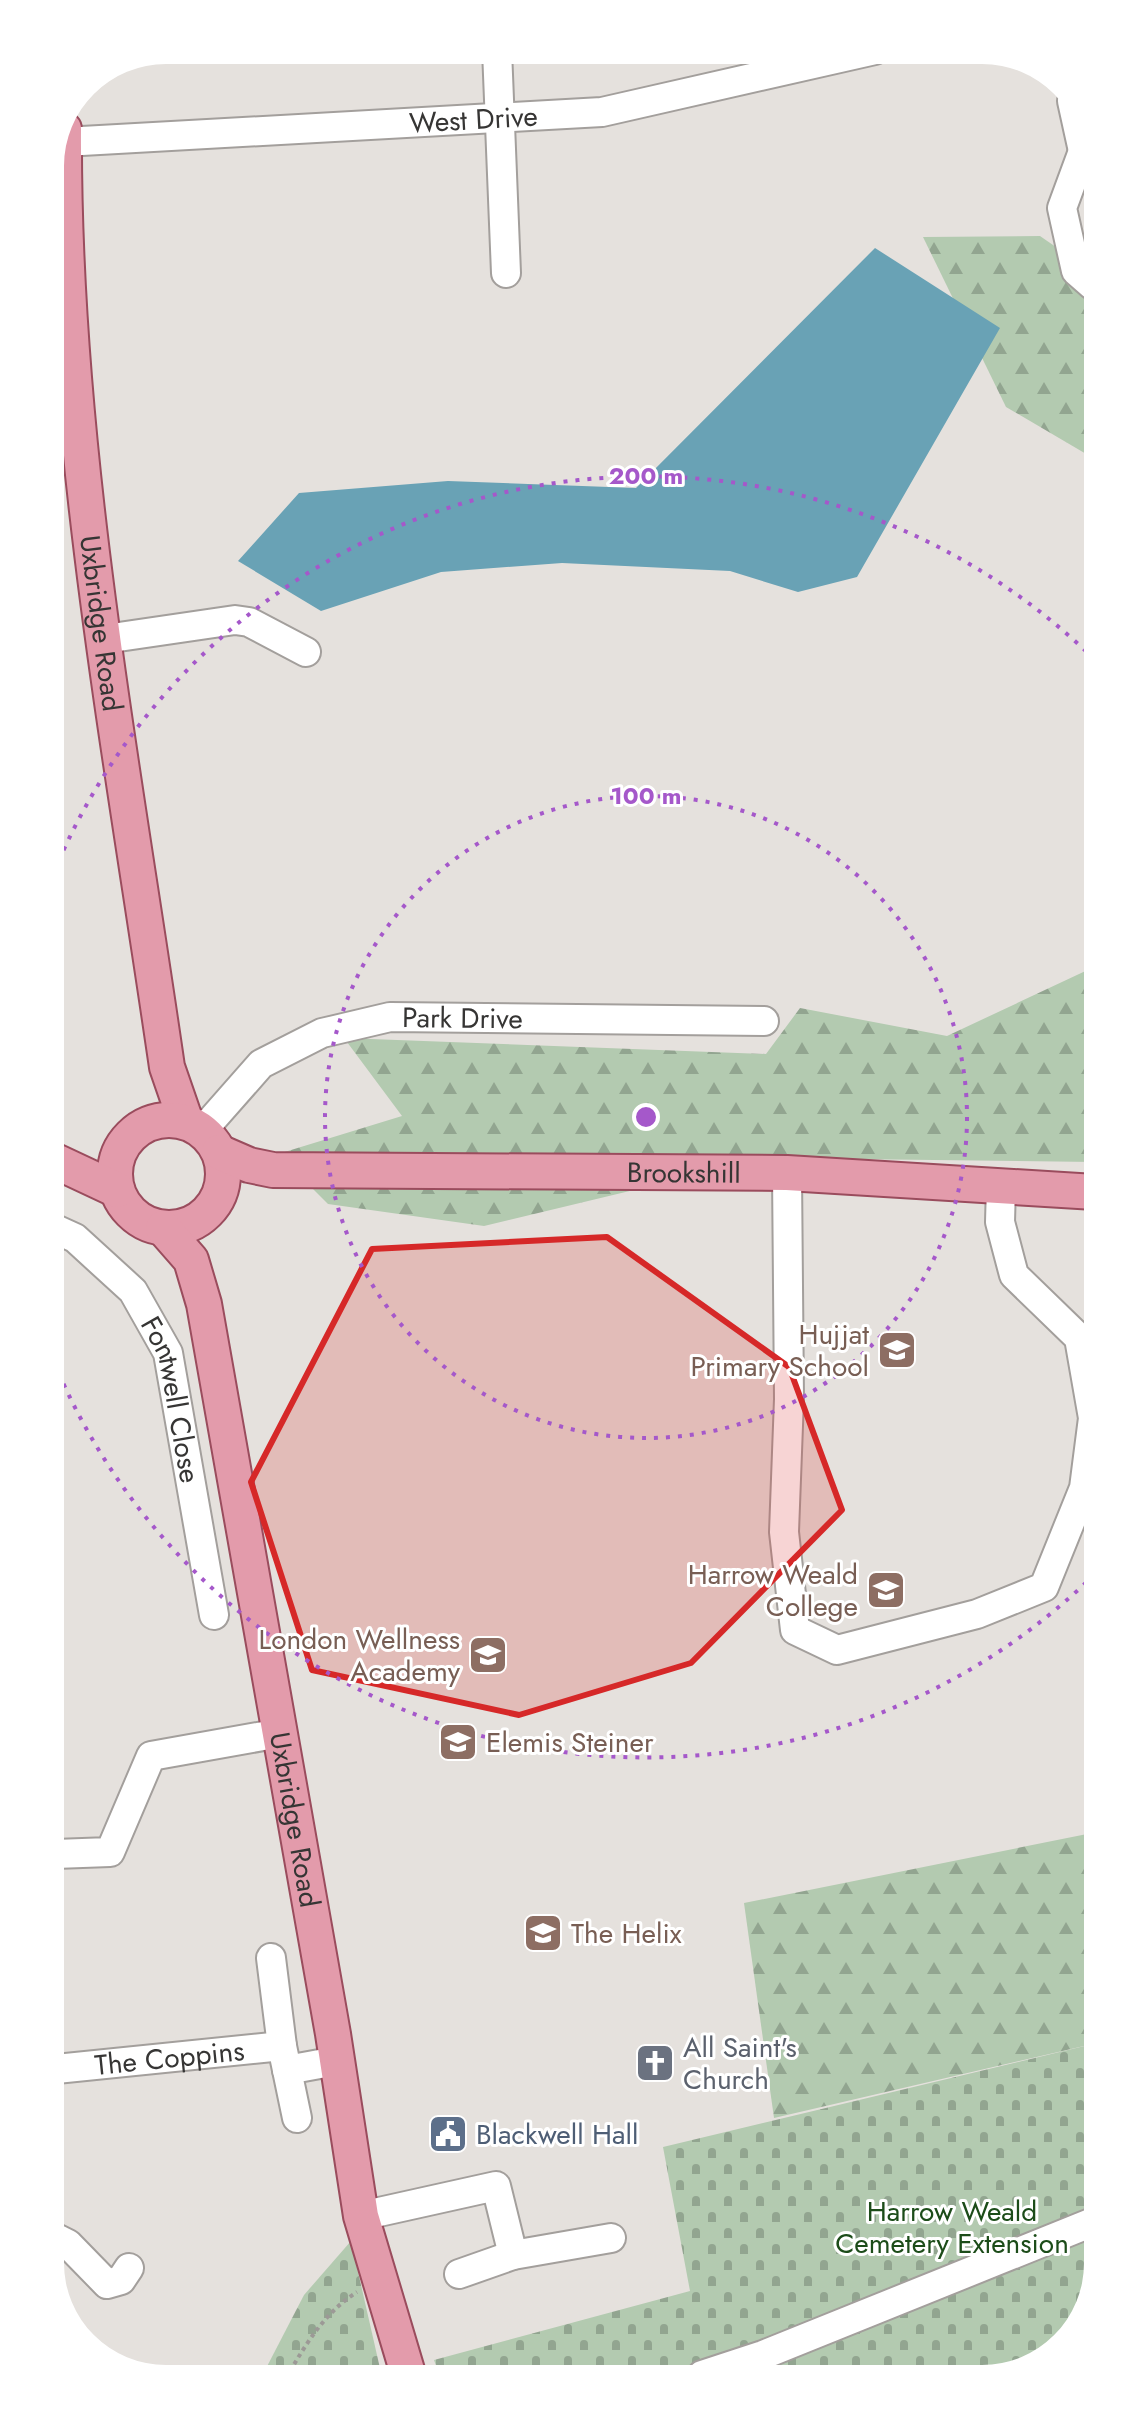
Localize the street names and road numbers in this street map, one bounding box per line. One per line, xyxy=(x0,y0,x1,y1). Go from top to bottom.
street label: West Drive xyxy=(408,95,539,143)
street label: Uxbridge Road xyxy=(69,533,134,714)
street label: Park Drive xyxy=(402,997,523,1039)
street label: Brookshill xyxy=(627,1152,741,1193)
street label: Fontwell Close xyxy=(131,1309,211,1486)
street label: Uxbridge Road xyxy=(259,1729,331,1910)
street label: The Coppins xyxy=(93,2029,246,2085)

